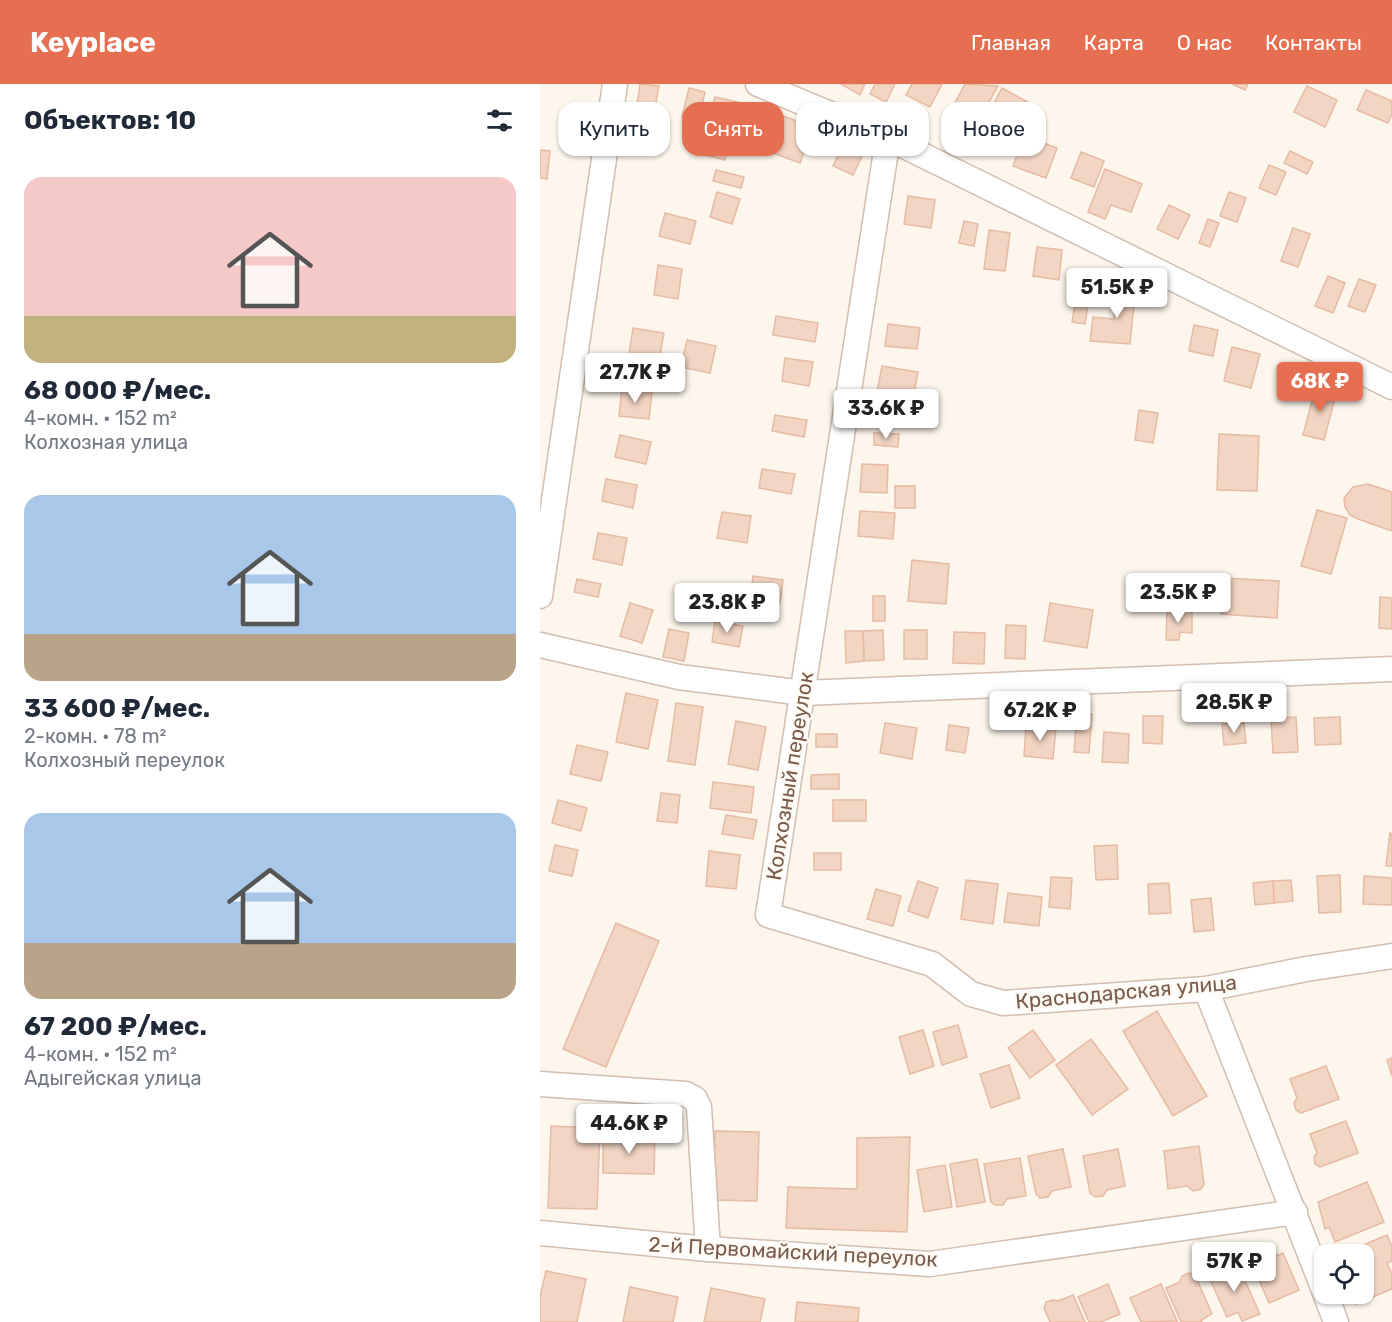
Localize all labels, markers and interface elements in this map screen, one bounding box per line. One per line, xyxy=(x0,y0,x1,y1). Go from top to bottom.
text: Keyplace xyxy=(30,26,156,59)
text: Главная xyxy=(971,30,1051,55)
text: Карта xyxy=(1084,30,1144,55)
text: О нас xyxy=(1177,30,1232,55)
text: Контакты xyxy=(1265,30,1362,55)
chip: Купить xyxy=(558,102,670,156)
chip: Снять xyxy=(682,102,784,156)
chip: Фильтры xyxy=(796,102,929,156)
chip: Новое xyxy=(941,102,1046,156)
icon: filters xyxy=(483,104,516,137)
text: Объектов: 10 xyxy=(24,105,196,136)
icon: home xyxy=(216,216,324,324)
pin: 51.5K ₽ xyxy=(1062,268,1172,319)
text: 51.5K ₽ xyxy=(1080,275,1154,299)
pin: 27.7K ₽ xyxy=(580,353,690,404)
text: 27.7K ₽ xyxy=(599,360,671,384)
pin: 68K ₽ xyxy=(1278,362,1362,413)
text: 68K ₽ xyxy=(1291,369,1349,393)
text: 68 000 ₽/мес. xyxy=(24,375,211,406)
pin: 33.6K ₽ xyxy=(831,389,941,440)
text: 33.6K ₽ xyxy=(848,396,924,420)
text: 4-комн. · 152 m² xyxy=(24,406,177,430)
text: Колхозная улица xyxy=(24,430,188,454)
icon: home xyxy=(216,534,324,642)
pin: 23.5K ₽ xyxy=(1123,573,1233,624)
text: 23.5K ₽ xyxy=(1140,580,1216,604)
pin: 23.8K ₽ xyxy=(672,583,782,634)
text: 23.8K ₽ xyxy=(688,590,766,614)
street label: Колхозный переулок xyxy=(761,670,818,882)
pin: 28.5K ₽ xyxy=(1179,683,1289,734)
text: 28.5K ₽ xyxy=(1196,690,1272,714)
pin: 67.2K ₽ xyxy=(985,691,1095,742)
text: 33 600 ₽/мес. xyxy=(24,693,210,724)
text: 67.2K ₽ xyxy=(1003,698,1077,722)
text: 2-комн. · 78 m² xyxy=(24,724,166,748)
text: Колхозный переулок xyxy=(24,748,225,772)
icon: home xyxy=(216,852,324,960)
street label: Краснодарская улица xyxy=(1014,969,1238,1014)
text: 67 200 ₽/мес. xyxy=(24,1011,207,1042)
text: 4-комн. · 152 m² xyxy=(24,1042,177,1066)
text: Адыгейская улица xyxy=(24,1066,201,1090)
pin: 44.6K ₽ xyxy=(574,1104,684,1155)
text: 44.6K ₽ xyxy=(590,1111,668,1135)
street label: 2-й Первомайский переулок xyxy=(648,1231,938,1272)
pin: 57K ₽ xyxy=(1192,1242,1276,1293)
map controls xyxy=(1314,1244,1374,1304)
button: locate xyxy=(1314,1244,1374,1304)
text: 57K ₽ xyxy=(1206,1249,1262,1273)

